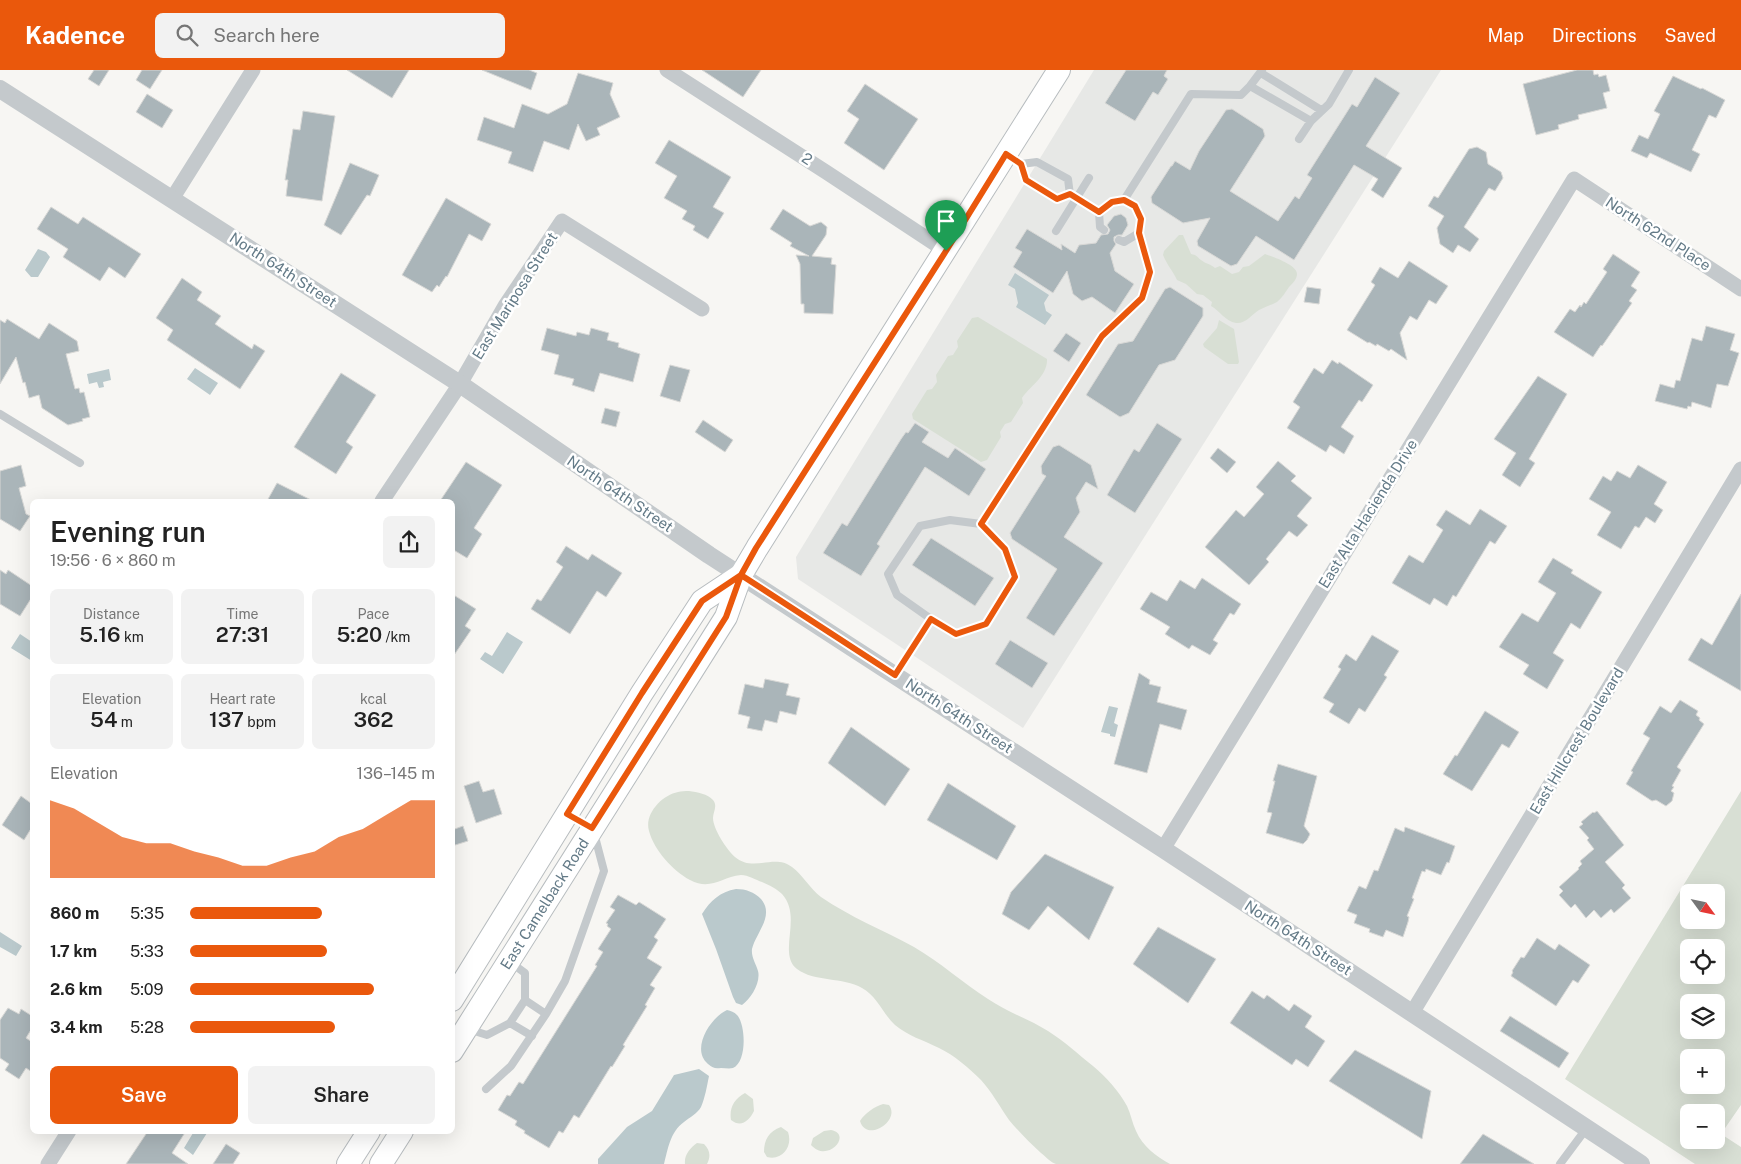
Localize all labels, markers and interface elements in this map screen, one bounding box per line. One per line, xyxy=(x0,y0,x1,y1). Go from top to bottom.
search box xyxy=(155,13,505,58)
text: Kadence xyxy=(25,21,125,49)
icon: search xyxy=(173,21,201,49)
text: Search here xyxy=(213,24,320,46)
text: Map xyxy=(1487,25,1524,46)
text: Directions xyxy=(1552,25,1637,46)
text: Saved xyxy=(1665,25,1716,46)
street label: 2 xyxy=(799,149,816,168)
street label: North 62nd Place xyxy=(1603,193,1714,274)
pin xyxy=(925,200,967,251)
icon: arrive xyxy=(932,207,960,235)
street label: North 64th Street xyxy=(227,229,340,311)
street label: East Mariposa Street xyxy=(469,229,561,362)
street label: East Alta Hacienda Drive xyxy=(1315,436,1420,591)
street label: North 64th Street xyxy=(564,452,677,535)
text: Evening run xyxy=(50,515,206,548)
button: share xyxy=(383,516,435,568)
text: 19:56 · 6 × 860 m xyxy=(50,551,176,570)
text: Distance xyxy=(83,606,140,622)
text: Time xyxy=(227,606,258,622)
text: Pace xyxy=(357,606,390,622)
text: 5.16 xyxy=(79,622,121,647)
text: 27:31 xyxy=(216,622,269,647)
text: 5:20 xyxy=(337,622,382,647)
text: km xyxy=(121,629,144,645)
text: /km xyxy=(382,629,410,645)
street label: East Hillcrest Boulevard xyxy=(1526,665,1627,817)
street label: North 64th Street xyxy=(903,675,1016,757)
text: Elevation xyxy=(82,691,141,707)
text: Heart rate xyxy=(209,691,276,707)
text: kcal xyxy=(360,691,387,707)
text: 54 xyxy=(90,707,117,732)
text: 137 xyxy=(209,707,244,732)
text: 362 xyxy=(353,707,394,732)
text: m xyxy=(117,714,133,730)
text: bpm xyxy=(244,714,276,730)
text: Elevation xyxy=(50,764,118,783)
text: 136–145 m xyxy=(356,764,435,783)
street label: East Camelback Road xyxy=(497,835,592,972)
north arrow xyxy=(1680,884,1725,929)
map controls xyxy=(1680,884,1725,1149)
street label: North 64th Street xyxy=(1242,897,1355,979)
text: 860 m xyxy=(50,904,99,923)
text: 5:35 xyxy=(130,904,164,923)
button: locate xyxy=(1680,939,1725,984)
text: 1.7 km xyxy=(50,942,97,961)
text: 5:33 xyxy=(130,942,164,961)
text: 2.6 km xyxy=(50,980,102,999)
text: 5:09 xyxy=(130,980,164,999)
button: layers xyxy=(1680,994,1725,1039)
text: 3.4 km xyxy=(50,1018,103,1037)
text: 5:28 xyxy=(130,1018,164,1037)
button: + xyxy=(1680,1049,1725,1094)
button: Save xyxy=(50,1066,238,1124)
button: Share xyxy=(248,1066,435,1124)
button: − xyxy=(1680,1104,1725,1149)

